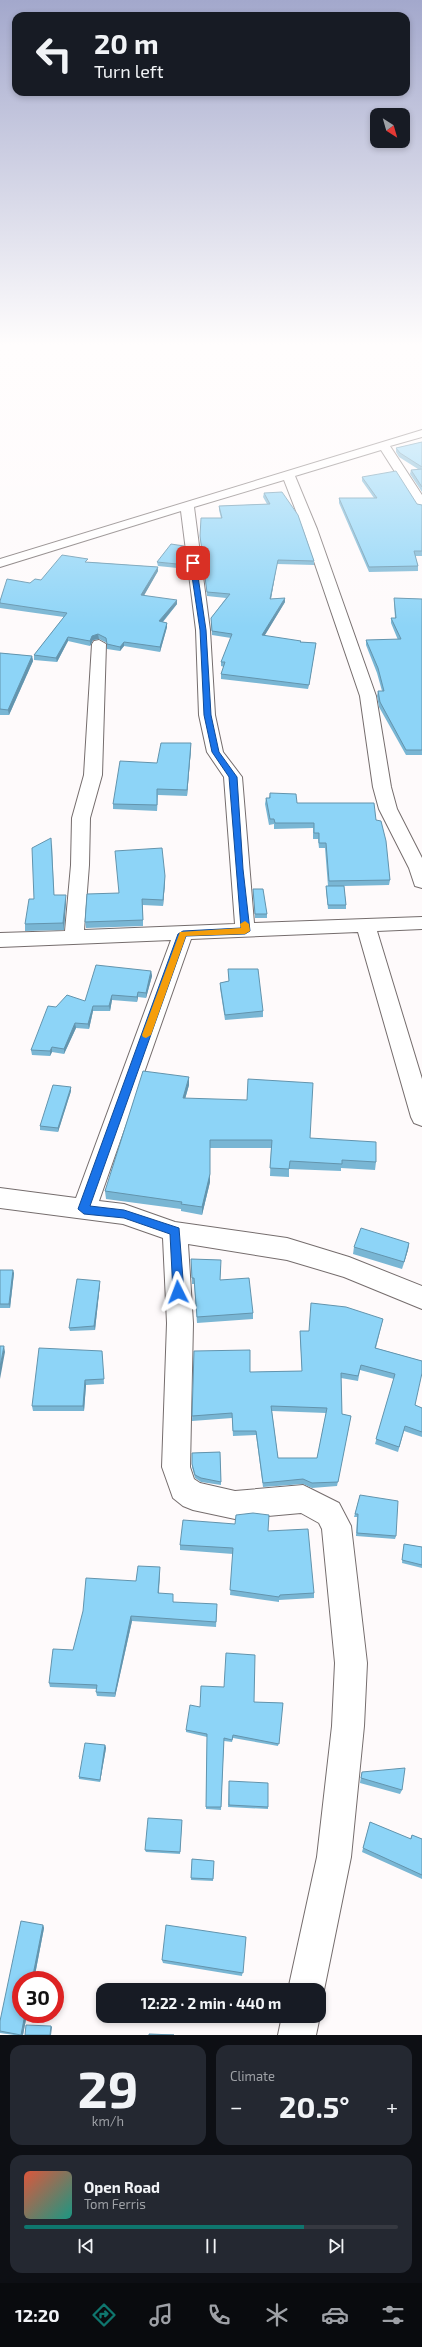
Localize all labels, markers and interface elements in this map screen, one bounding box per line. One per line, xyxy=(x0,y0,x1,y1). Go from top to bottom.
text: 20 m xyxy=(94,26,159,60)
icon: left xyxy=(28,28,80,80)
text: Turn left xyxy=(94,60,164,82)
north arrow xyxy=(370,108,410,148)
map controls xyxy=(370,108,410,148)
pin xyxy=(176,546,210,580)
icon: arrive xyxy=(182,552,204,574)
position arrow xyxy=(157,1271,199,1313)
speed limit sign: 30 xyxy=(12,1971,64,2023)
text: 12:22 · 2 min · 440 m xyxy=(141,1994,281,2012)
text: 29 xyxy=(78,2056,138,2118)
text: Climate xyxy=(230,2068,275,2084)
text: 20.5° xyxy=(279,2088,350,2124)
text: − xyxy=(230,2093,243,2119)
text: + xyxy=(386,2093,398,2119)
text: km/h xyxy=(92,2113,124,2129)
text: Open Road xyxy=(84,2178,160,2196)
text: Tom Ferris xyxy=(84,2196,146,2212)
icon: previous xyxy=(75,2235,97,2257)
icon: pause xyxy=(200,2235,222,2257)
icon: next xyxy=(325,2235,347,2257)
icon: directions xyxy=(90,2301,118,2329)
icon: music xyxy=(147,2301,175,2329)
icon: phone xyxy=(205,2301,233,2329)
icon: climate xyxy=(263,2301,291,2329)
icon: car xyxy=(321,2301,349,2329)
icon: filters xyxy=(379,2301,407,2329)
text: 12:20 xyxy=(15,2304,60,2326)

